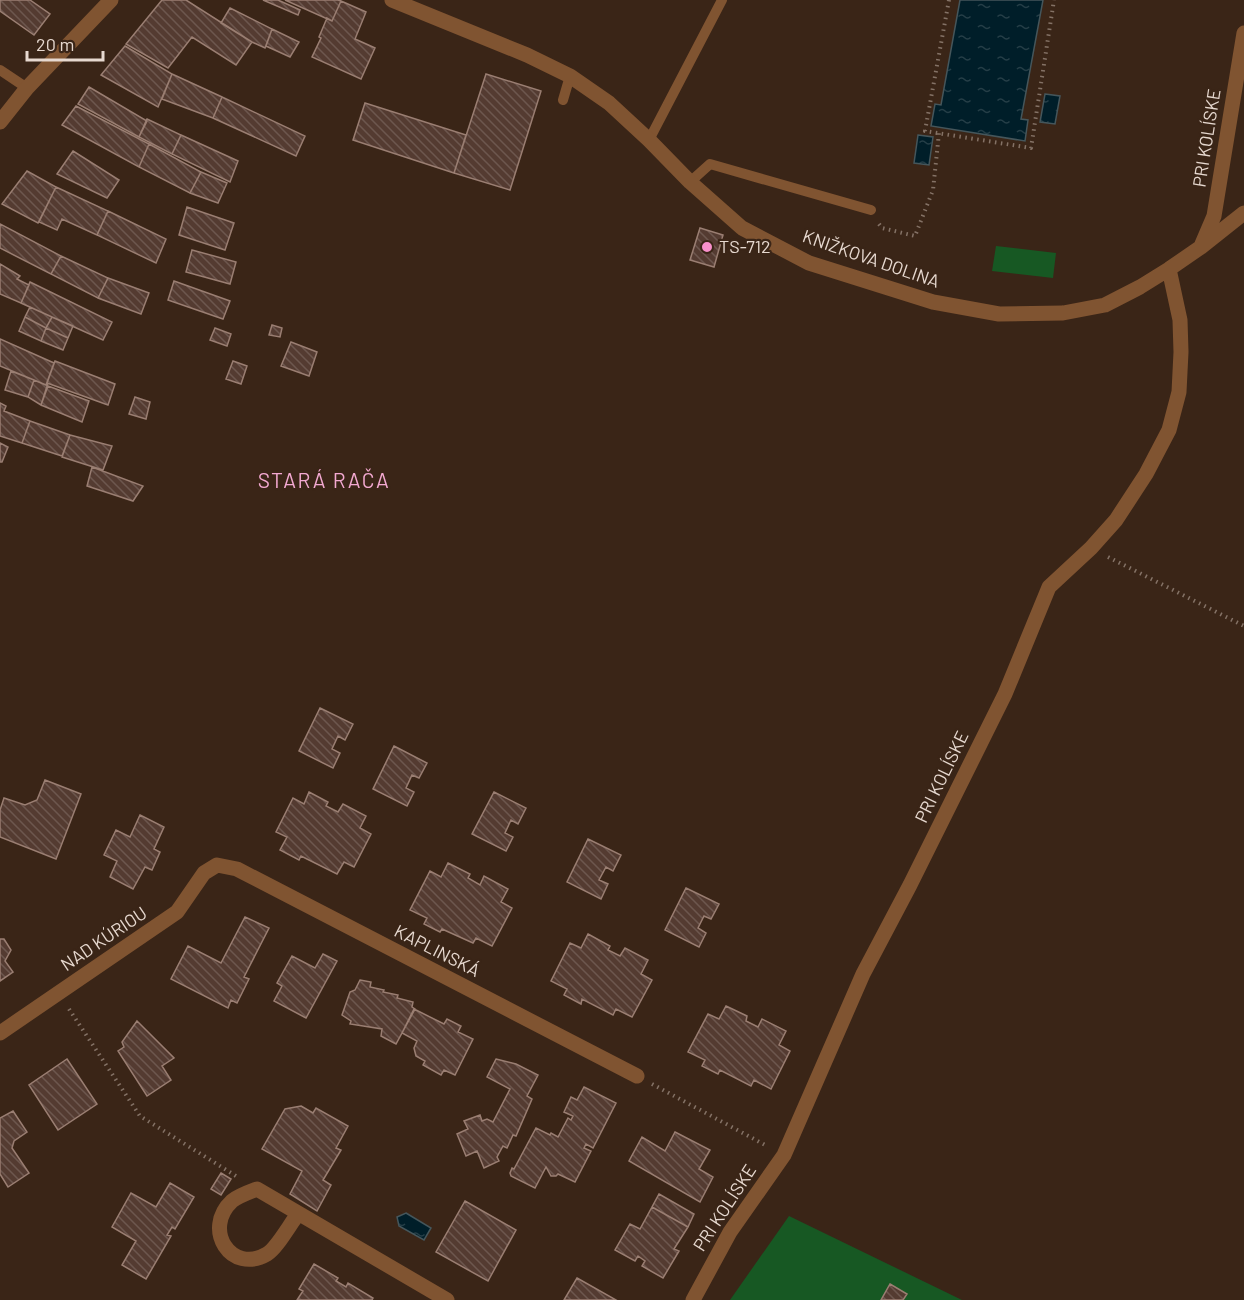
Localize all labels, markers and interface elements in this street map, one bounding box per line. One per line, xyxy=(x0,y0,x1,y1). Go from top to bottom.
scale bar xyxy=(27,24,104,62)
text: 20 m xyxy=(36,33,74,55)
street label: PRI KOLÍSKE xyxy=(1187,87,1225,189)
street label: KNIŽKOVA DOLINA xyxy=(800,224,943,292)
place label: TS-712 xyxy=(719,235,771,257)
marker: TS-712 xyxy=(700,240,714,254)
district label: STARÁ RAČA xyxy=(258,467,390,492)
street label: PRI KOLÍSKE xyxy=(909,727,973,826)
street label: NAD KÚRIOU xyxy=(56,901,151,975)
street label: KAPLINSKÁ xyxy=(391,919,484,981)
street label: PRI KOLÍSKE xyxy=(688,1160,760,1255)

